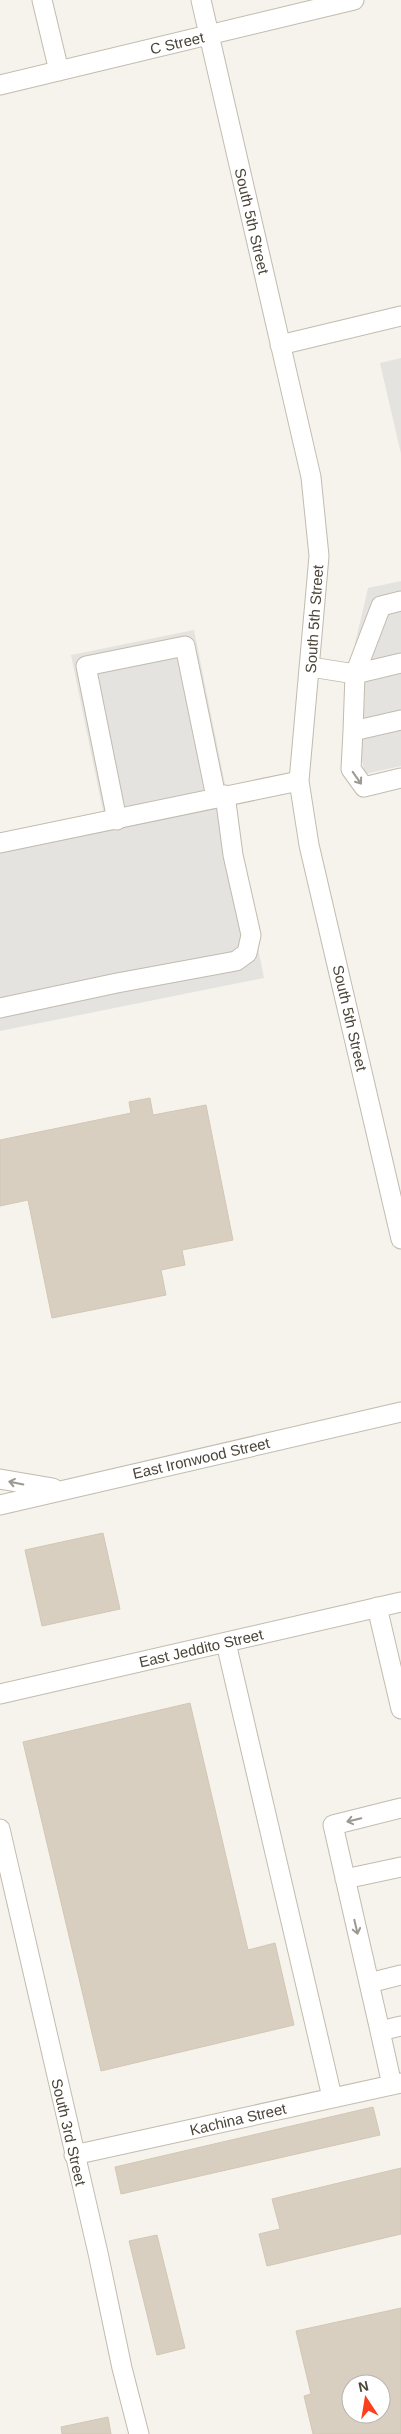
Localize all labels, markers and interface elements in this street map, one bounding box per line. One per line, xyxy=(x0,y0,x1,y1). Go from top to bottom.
street label: C Street xyxy=(148,28,207,57)
street label: South 5th Street xyxy=(232,166,273,277)
street label: South 5th Street xyxy=(302,564,326,674)
one-way arrow xyxy=(352,770,362,784)
street label: South 5th Street xyxy=(330,963,371,1074)
street label: East Ironwood Street xyxy=(131,1434,272,1482)
one-way arrow xyxy=(9,1478,25,1487)
street label: East Jeddito Street xyxy=(137,1625,265,1671)
one-way arrow xyxy=(346,1816,362,1825)
one-way arrow xyxy=(352,1918,361,1934)
street label: South 3rd Street xyxy=(48,2077,90,2188)
street label: Kachina Street xyxy=(188,2099,289,2138)
north arrow xyxy=(341,2374,391,2424)
text: N xyxy=(357,2377,370,2395)

